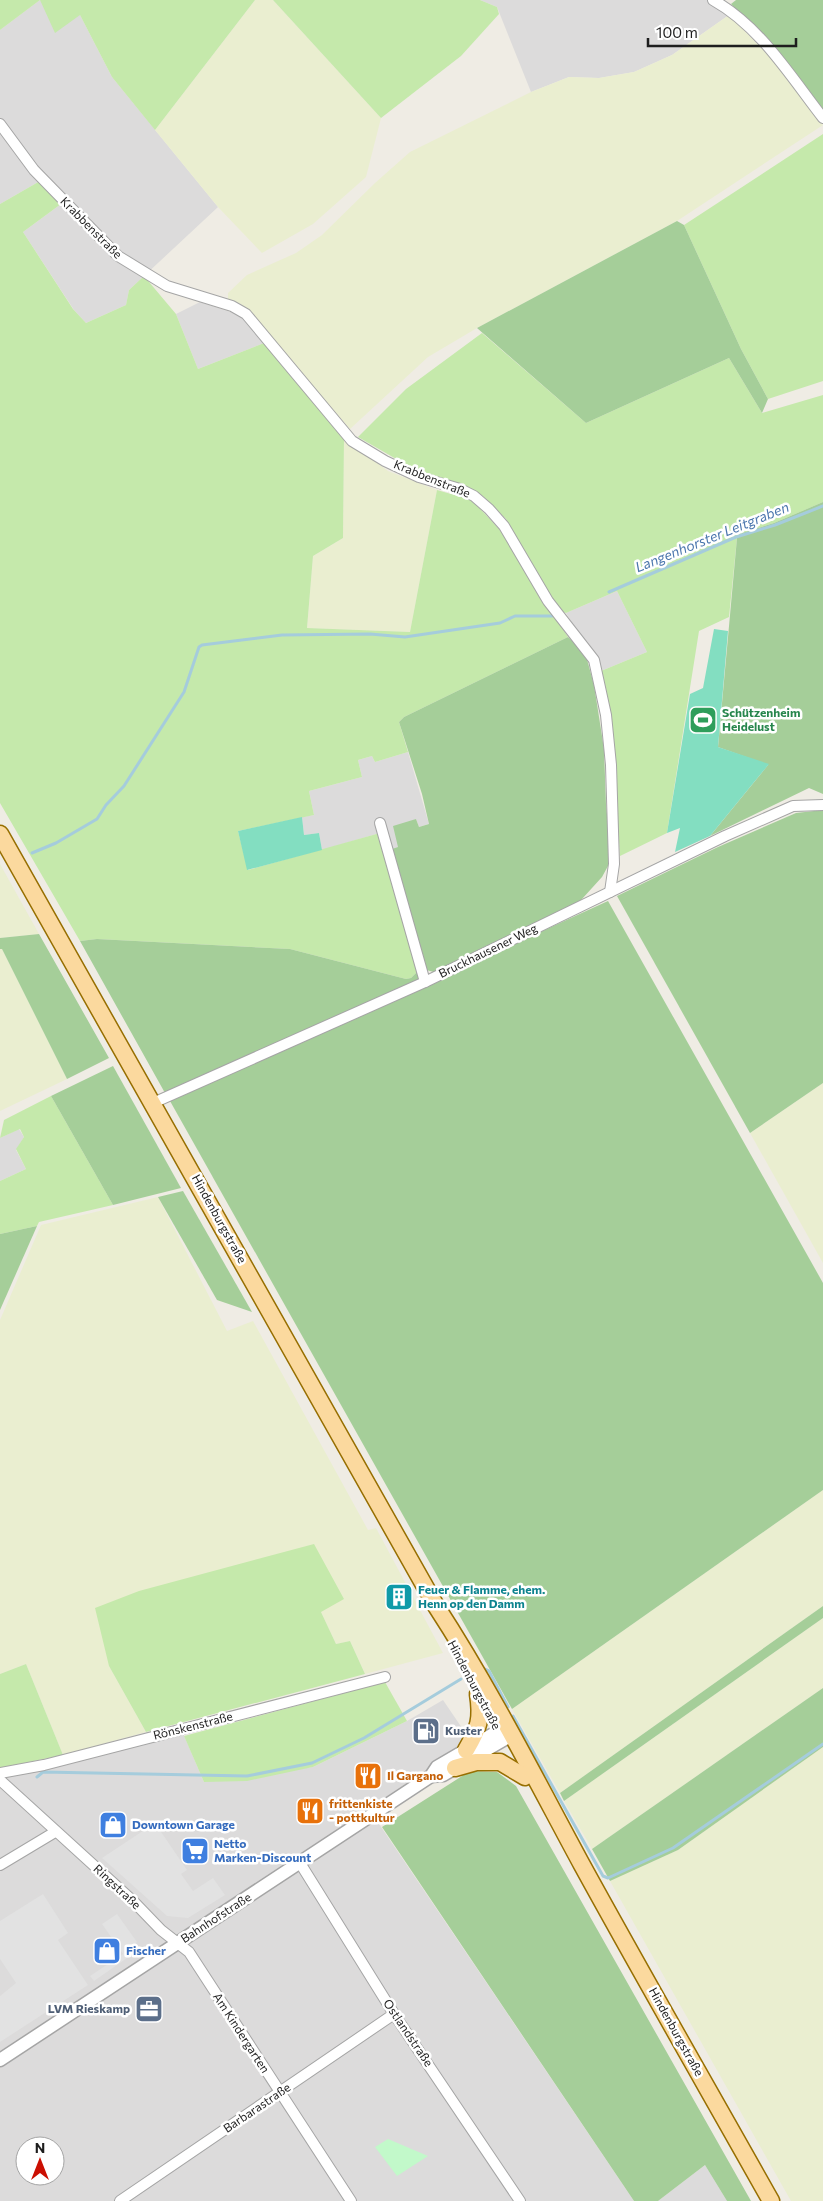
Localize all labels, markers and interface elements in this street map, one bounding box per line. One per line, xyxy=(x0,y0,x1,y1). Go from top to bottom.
scale bar xyxy=(648,15,796,47)
text: 100 m xyxy=(656,23,698,41)
street label: Krabbenstraße xyxy=(58,194,125,261)
street label: Krabbenstraße xyxy=(392,456,473,500)
water label: Langenhorster Leitgraben xyxy=(632,498,791,575)
sports icon: Schützenheim Heidelust xyxy=(688,705,718,735)
place label: Schützenheim Heidelust xyxy=(722,705,800,733)
street label: Bruckhausener Weg xyxy=(436,920,540,980)
street label: Hindenburgstraße xyxy=(190,1172,250,1265)
building icon: Feuer & Flamme, ehem. Henn op den Damm xyxy=(384,1582,414,1612)
place label: Feuer & Flamme, ehem. Henn op den Damm xyxy=(418,1582,545,1610)
street label: Hindenburgstraße xyxy=(445,1637,504,1732)
street label: Rönskenstraße xyxy=(152,1708,234,1742)
fuel station icon: Kuster xyxy=(411,1716,441,1746)
place label: Kuster xyxy=(445,1723,482,1737)
restaurant icon: Il Gargano xyxy=(353,1761,383,1791)
place label: Il Gargano xyxy=(387,1768,443,1782)
restaurant icon: frittenkiste - pottkultur xyxy=(295,1796,325,1826)
place label: frittenkiste - pottkultur xyxy=(329,1796,395,1824)
shop icon: Downtown Garage xyxy=(98,1810,128,1840)
place label: Downtown Garage xyxy=(132,1817,235,1831)
supermarket icon: Netto Marken-Discount xyxy=(180,1836,210,1866)
place label: Netto Marken-Discount xyxy=(214,1836,311,1864)
street label: Ringstraße xyxy=(91,1861,144,1912)
street label: Bahnhofstraße xyxy=(178,1889,253,1945)
shop icon: Fischer xyxy=(92,1936,122,1966)
place label: Fischer xyxy=(126,1943,166,1957)
street label: Hindenburgstraße xyxy=(647,1985,707,2078)
street label: Am Kindergarten xyxy=(211,1990,273,2075)
office icon: LVM Rieskamp xyxy=(134,1994,164,2024)
street label: Ostlandstraße xyxy=(381,1996,436,2069)
place label: LVM Rieskamp xyxy=(48,2001,130,2015)
street label: Barbarastraße xyxy=(220,2080,293,2135)
north arrow xyxy=(15,2136,65,2186)
text: N xyxy=(35,2139,45,2156)

